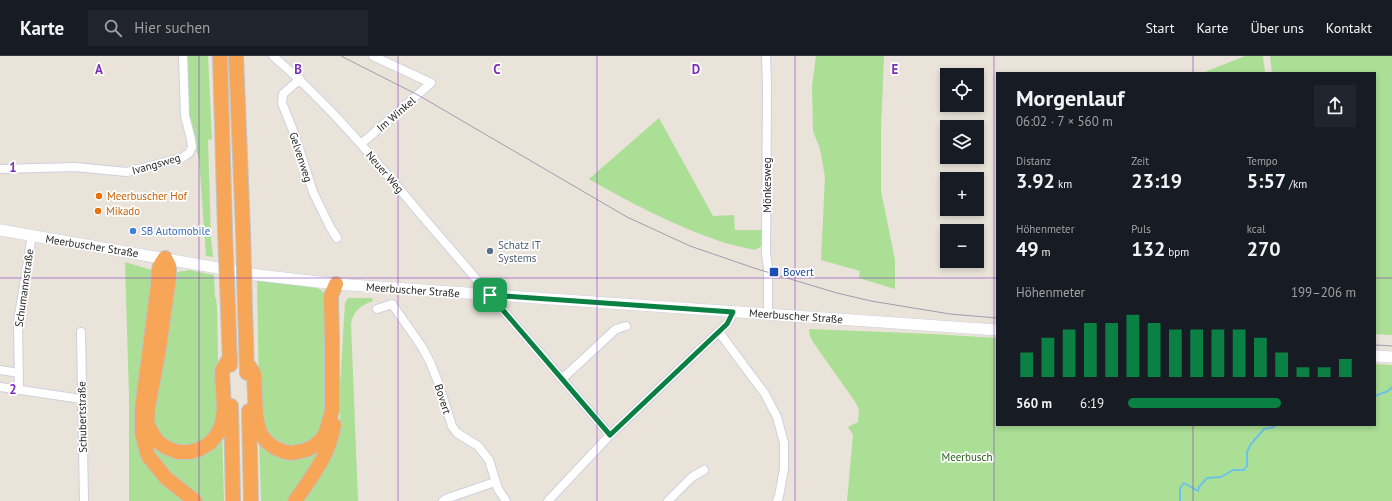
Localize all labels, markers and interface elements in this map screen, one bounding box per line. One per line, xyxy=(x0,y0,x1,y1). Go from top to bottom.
search box xyxy=(88,10,368,46)
text: Karte xyxy=(20,16,64,40)
icon: search xyxy=(102,17,124,39)
text: Hier suchen xyxy=(134,18,210,37)
text: Start xyxy=(1145,19,1174,37)
text: Karte xyxy=(1196,19,1228,37)
text: Über uns xyxy=(1250,19,1304,37)
text: Kontakt xyxy=(1326,19,1372,37)
text: A xyxy=(95,61,103,78)
text: B xyxy=(294,61,302,78)
text: C xyxy=(493,61,501,78)
text: D xyxy=(692,61,700,78)
text: E xyxy=(892,61,899,78)
map controls xyxy=(940,68,984,268)
button: locate xyxy=(940,68,984,112)
text: Morgenlauf xyxy=(1016,84,1124,112)
button: share xyxy=(1314,85,1356,127)
street label: Im Winkel xyxy=(374,93,419,135)
text: 06:02 · 7 × 560 m xyxy=(1016,113,1113,130)
button: layers xyxy=(940,120,984,164)
street label: Gelvenweg xyxy=(286,130,316,184)
street label: Neuer Weg xyxy=(363,148,407,196)
street label: Ivangsweg xyxy=(130,150,182,178)
text: Distanz xyxy=(1016,154,1051,168)
text: Zeit xyxy=(1131,154,1149,168)
text: Tempo xyxy=(1247,154,1278,168)
street label: Mönkesweg xyxy=(760,157,774,213)
text: 1 xyxy=(9,159,17,176)
text: 3.92 xyxy=(1016,168,1055,194)
text: 23:19 xyxy=(1131,168,1182,194)
text: 5:57 xyxy=(1247,168,1286,194)
button: + xyxy=(940,172,984,216)
text: km xyxy=(1055,177,1072,191)
text: /km xyxy=(1286,177,1307,191)
place label: Meerbuscher Hof xyxy=(107,189,187,203)
marker: Meerbuscher Hof xyxy=(94,191,104,201)
place label: Mikado xyxy=(106,204,140,218)
marker: Mikado xyxy=(93,206,103,216)
text: Höhenmeter xyxy=(1016,222,1074,236)
text: Puls xyxy=(1131,222,1151,236)
text: kcal xyxy=(1247,222,1265,236)
place label: SB Automobile xyxy=(141,224,211,238)
button: − xyxy=(940,224,984,268)
marker: SB Automobile xyxy=(128,226,138,236)
street label: Meerbuscher Straße xyxy=(44,232,140,260)
text: 49 xyxy=(1016,236,1039,262)
text: 132 xyxy=(1131,236,1165,262)
text: 270 xyxy=(1247,236,1281,262)
place label: Schatz IT Systems xyxy=(498,238,541,265)
text: m xyxy=(1039,245,1051,259)
text: bpm xyxy=(1165,245,1189,259)
marker: Schatz IT Systems xyxy=(485,246,495,256)
street label: Schumannstraße xyxy=(12,248,36,328)
place label: Bovert xyxy=(783,265,814,279)
marker: Bovert xyxy=(768,266,780,278)
pin xyxy=(473,278,507,312)
street label: Meerbuscher Straße xyxy=(366,280,461,300)
icon: arrive xyxy=(479,284,501,306)
text: Höhenmeter xyxy=(1016,284,1085,301)
text: 199–206 m xyxy=(1291,284,1356,301)
street label: Meerbuscher Straße xyxy=(749,306,844,326)
text: 2 xyxy=(9,381,17,398)
street label: Schubertstraße xyxy=(74,381,90,453)
street label: Bovert xyxy=(432,382,454,416)
text: 560 m xyxy=(1016,395,1052,412)
text: 6:19 xyxy=(1080,395,1104,412)
park label: Meerbusch xyxy=(942,450,992,464)

